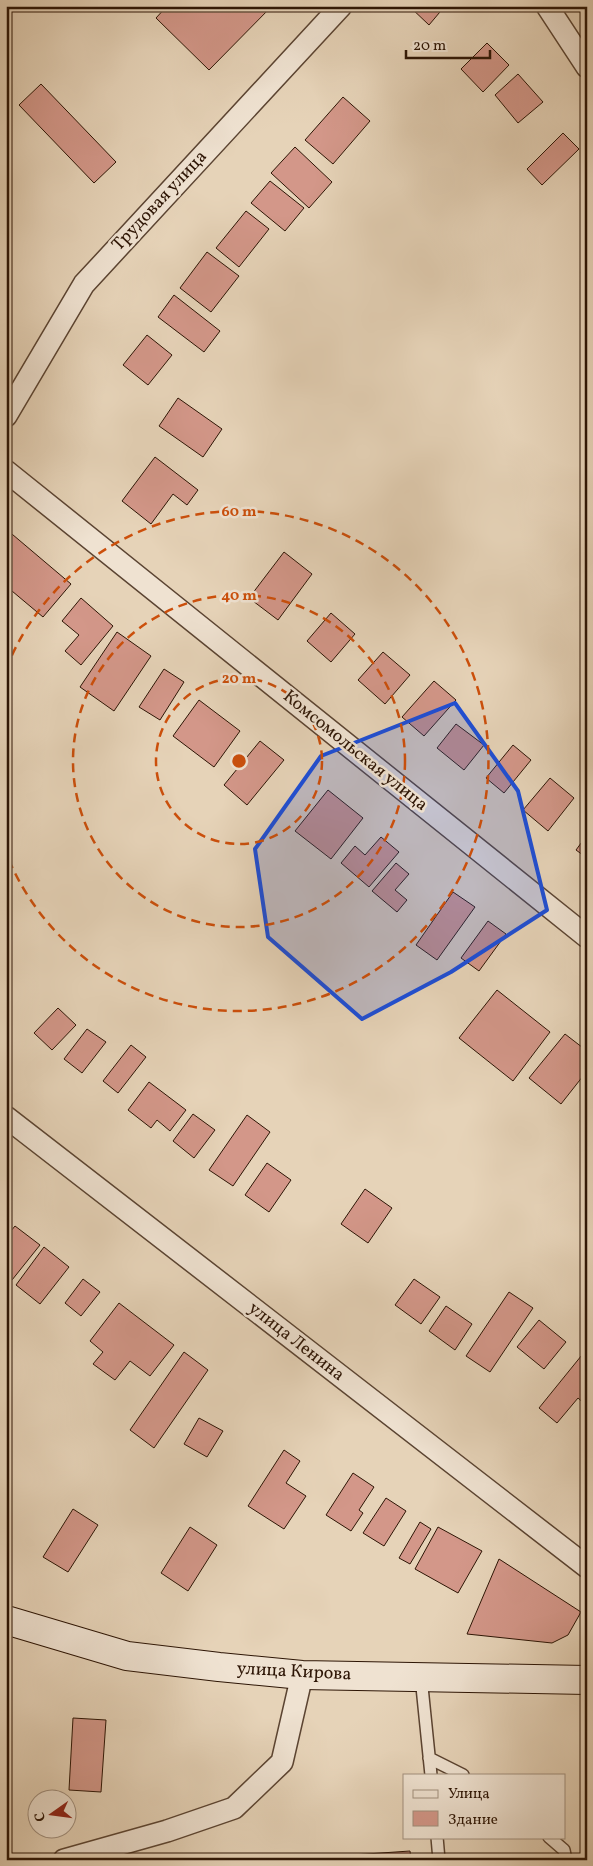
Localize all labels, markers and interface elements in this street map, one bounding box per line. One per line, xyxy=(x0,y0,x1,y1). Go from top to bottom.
scale bar xyxy=(406,28,489,60)
text: 20 m xyxy=(413,36,446,57)
street label: Трудовая улица xyxy=(107,145,213,257)
text: 60 m xyxy=(222,502,257,523)
text: 40 m xyxy=(221,586,257,607)
text: 20 m xyxy=(222,669,257,690)
street label: Комсомольская улица xyxy=(277,685,433,817)
centre of rings xyxy=(230,752,248,770)
street label: улица Ленина xyxy=(242,1296,350,1388)
street label: улица Кирова xyxy=(236,1657,352,1687)
legend xyxy=(403,1774,566,1838)
text: Улица xyxy=(448,1784,490,1805)
north arrow xyxy=(28,1788,78,1838)
text: С xyxy=(31,1810,51,1823)
text: Здание xyxy=(448,1810,498,1831)

